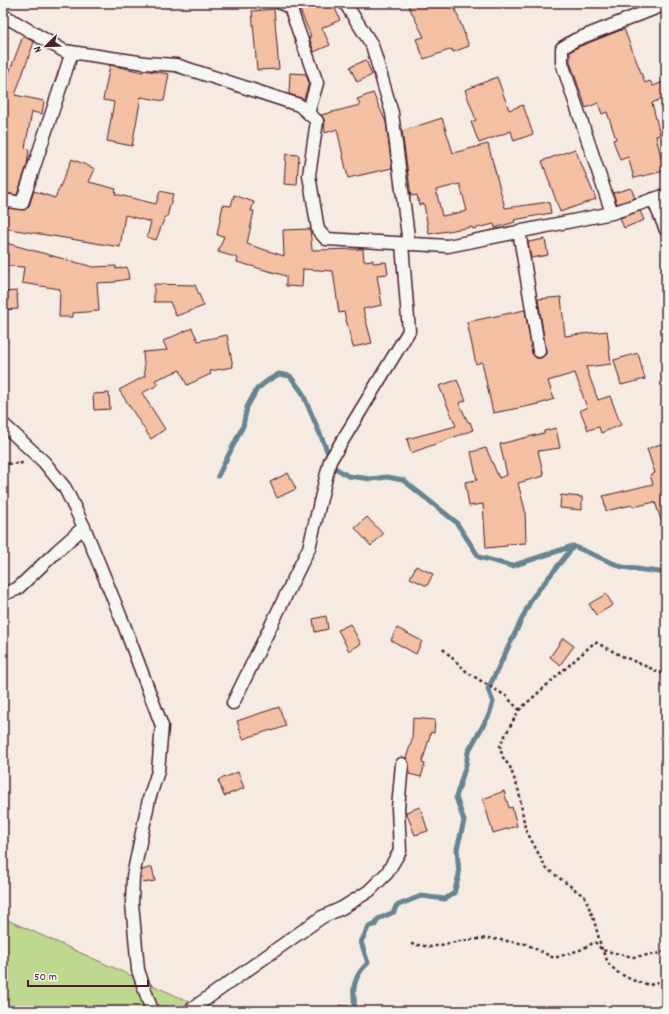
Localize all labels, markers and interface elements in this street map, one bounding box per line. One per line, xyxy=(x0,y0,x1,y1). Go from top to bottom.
north arrow xyxy=(26,26,66,66)
text: N xyxy=(30,43,47,55)
scale bar xyxy=(28,962,148,988)
text: 50 m xyxy=(34,969,57,986)

